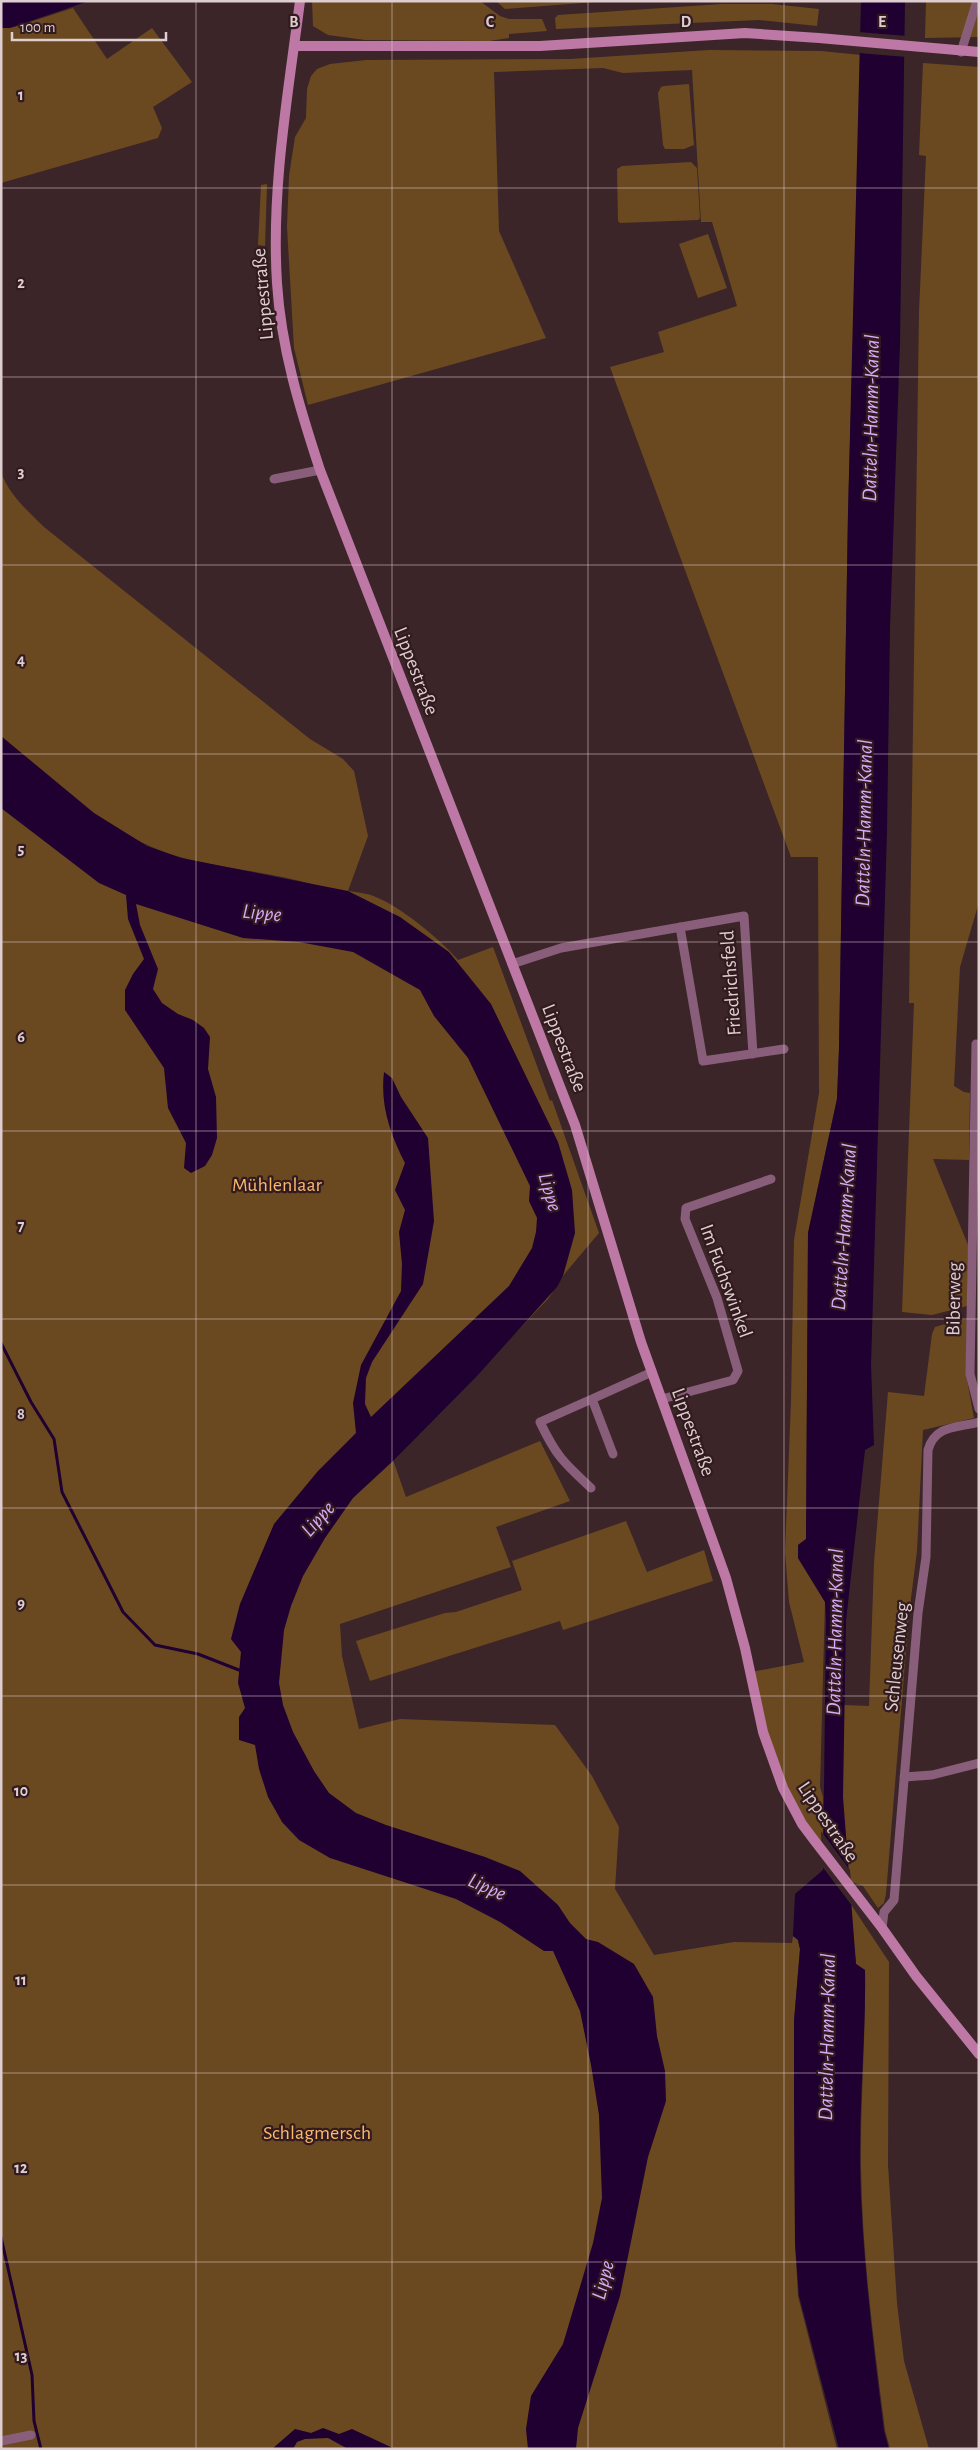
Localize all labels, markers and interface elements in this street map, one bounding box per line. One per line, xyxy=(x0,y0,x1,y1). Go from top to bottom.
scale bar xyxy=(12,10,166,42)
text: B xyxy=(289,14,299,30)
text: C xyxy=(486,14,495,30)
text: D xyxy=(681,14,692,30)
text: E xyxy=(878,14,886,30)
text: 100 m xyxy=(20,20,55,35)
text: 1 xyxy=(18,87,24,103)
street label: Lippestraße xyxy=(249,247,277,341)
text: 2 xyxy=(17,275,25,291)
water label: Datteln-Hamm-Kanal xyxy=(859,334,883,502)
text: 3 xyxy=(18,464,25,480)
street label: Lippestraße xyxy=(390,624,442,718)
text: 4 xyxy=(17,652,25,668)
water label: Datteln-Hamm-Kanal xyxy=(852,739,876,907)
text: 5 xyxy=(18,841,25,857)
water label: Lippe xyxy=(241,901,283,926)
street label: Friedrichsfeld xyxy=(717,930,745,1036)
street label: Lippestraße xyxy=(538,1001,590,1095)
text: 6 xyxy=(17,1029,25,1045)
water label: Datteln-Hamm-Kanal xyxy=(828,1143,860,1311)
water label: Lippe xyxy=(534,1170,566,1214)
park label: Mühlenlaar xyxy=(232,1175,323,1195)
text: 7 xyxy=(18,1218,25,1234)
street label: Im Fuchswinkel xyxy=(696,1221,756,1341)
street label: Biberweg xyxy=(943,1262,965,1336)
street label: Lippestraße xyxy=(668,1385,718,1479)
text: 8 xyxy=(17,1406,25,1422)
water label: Lippe xyxy=(297,1497,340,1541)
water label: Datteln-Hamm-Kanal xyxy=(823,1548,847,1716)
text: 9 xyxy=(17,1595,25,1611)
street label: Schleusenweg xyxy=(881,1601,913,1713)
street label: Lippestraße xyxy=(794,1778,862,1866)
text: 10 xyxy=(14,1783,28,1799)
water label: Lippe xyxy=(464,1869,509,1906)
water label: Datteln-Hamm-Kanal xyxy=(815,1953,839,2121)
text: 11 xyxy=(15,1972,27,1988)
park label: Schlagmersch xyxy=(263,2123,371,2143)
text: 12 xyxy=(14,2160,28,2176)
water label: Lippe xyxy=(588,2258,619,2302)
text: 13 xyxy=(15,2348,27,2364)

